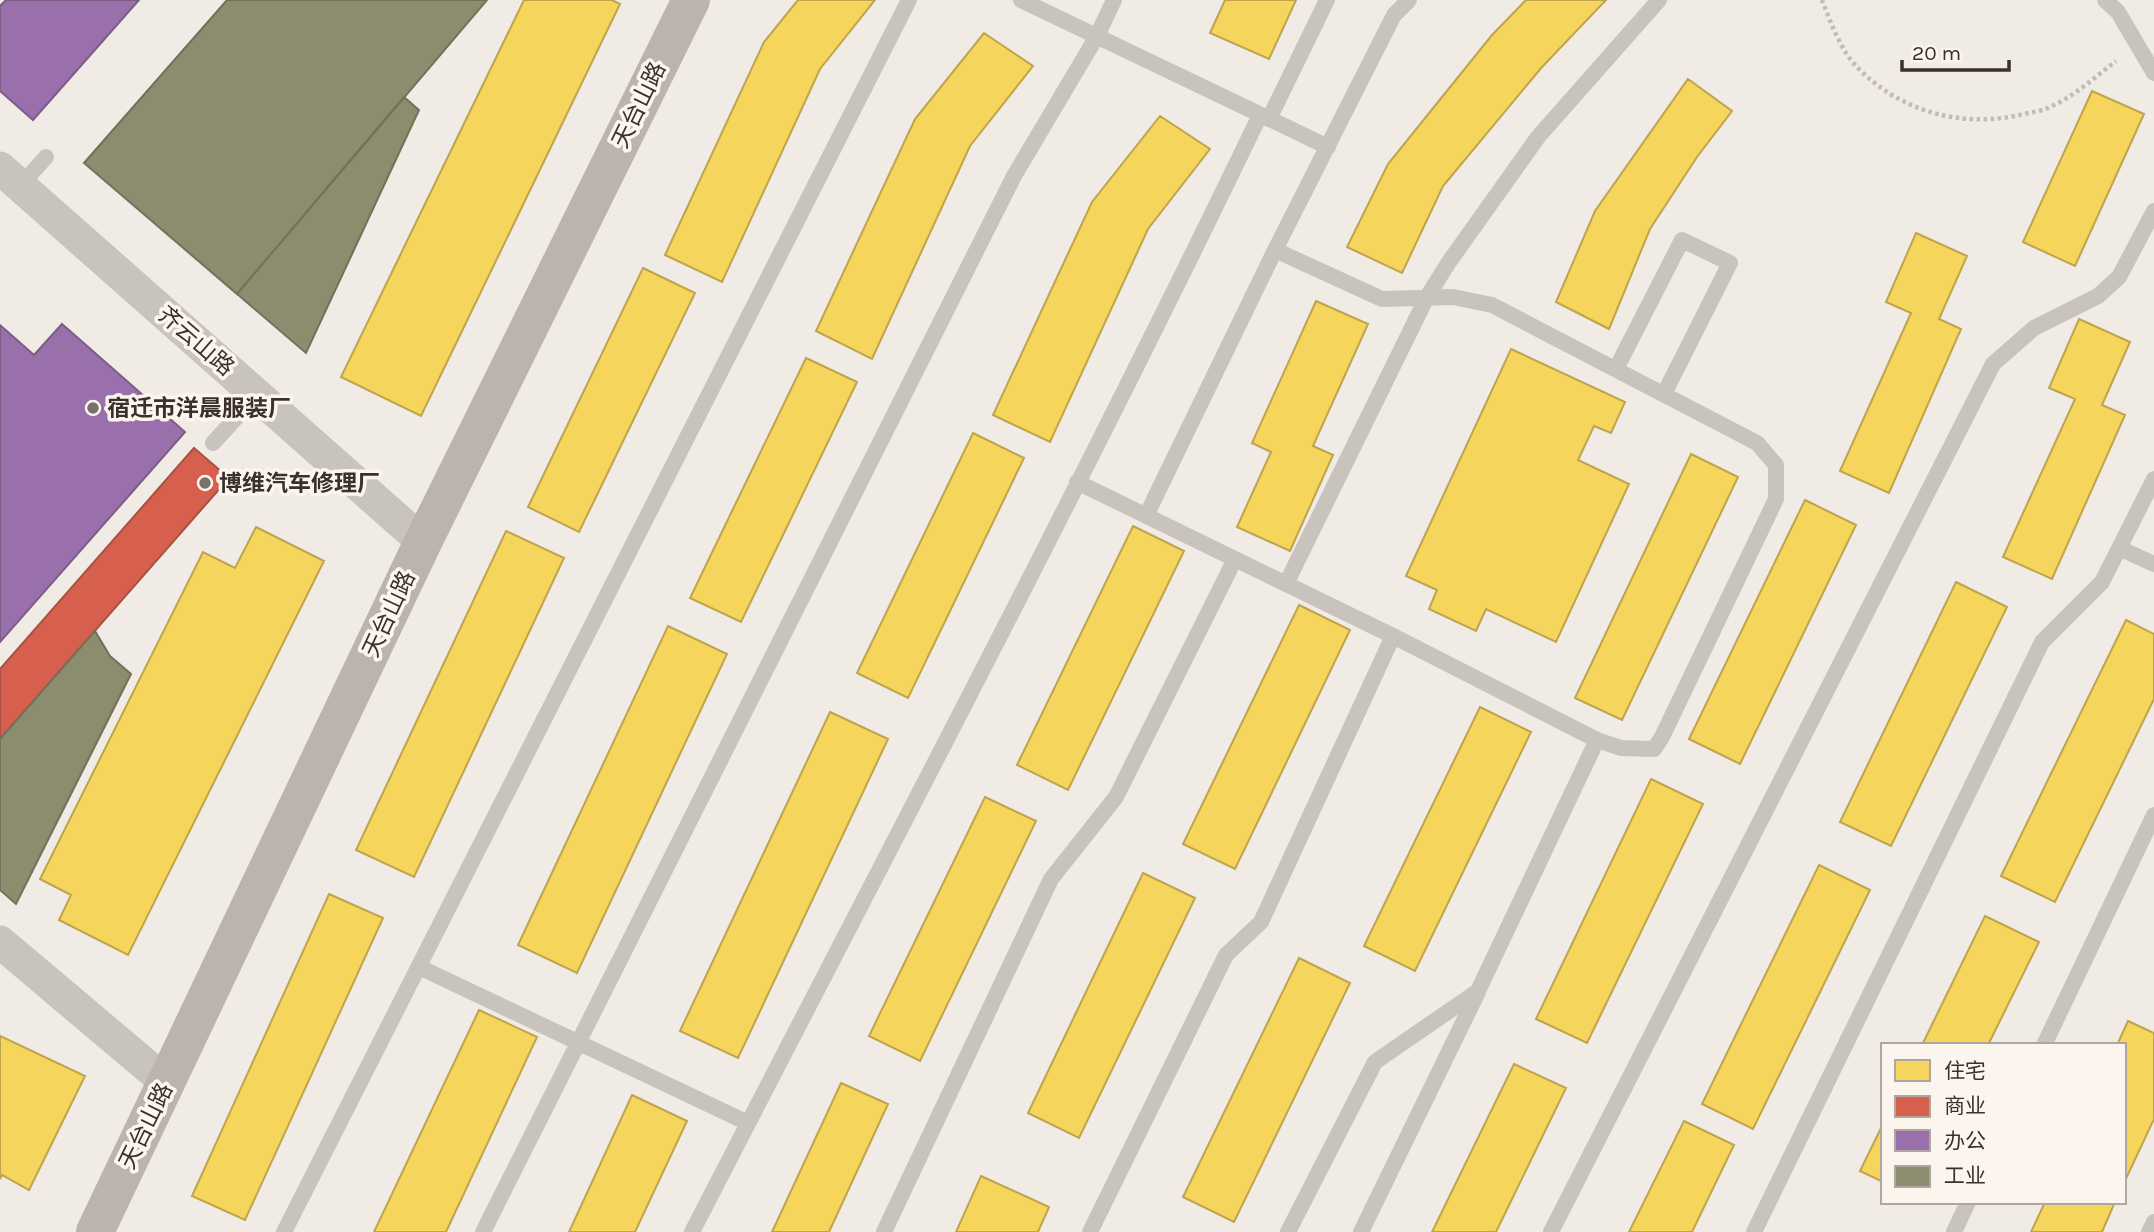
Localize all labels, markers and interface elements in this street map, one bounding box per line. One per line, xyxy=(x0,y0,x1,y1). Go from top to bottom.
scale bar xyxy=(1902,28,2009,72)
text: 20 m xyxy=(1912,41,1961,65)
street label: 天台山路 xyxy=(607,58,671,152)
street label: 齐云山路 xyxy=(152,301,240,381)
place label: 宿迁市洋晨服装厂 xyxy=(107,395,291,422)
marker: 宿迁市洋晨服装厂 xyxy=(85,400,101,416)
place label: 博维汽车修理厂 xyxy=(219,470,380,497)
marker: 博维汽车修理厂 xyxy=(197,475,213,491)
street label: 天台山路 xyxy=(357,567,421,661)
legend xyxy=(1881,1043,2126,1204)
text: 住宅 xyxy=(1944,1059,1986,1083)
street label: 天台山路 xyxy=(114,1079,178,1173)
text: 商业 xyxy=(1944,1094,1986,1118)
text: 办公 xyxy=(1944,1129,1986,1153)
text: 工业 xyxy=(1944,1164,1986,1188)

